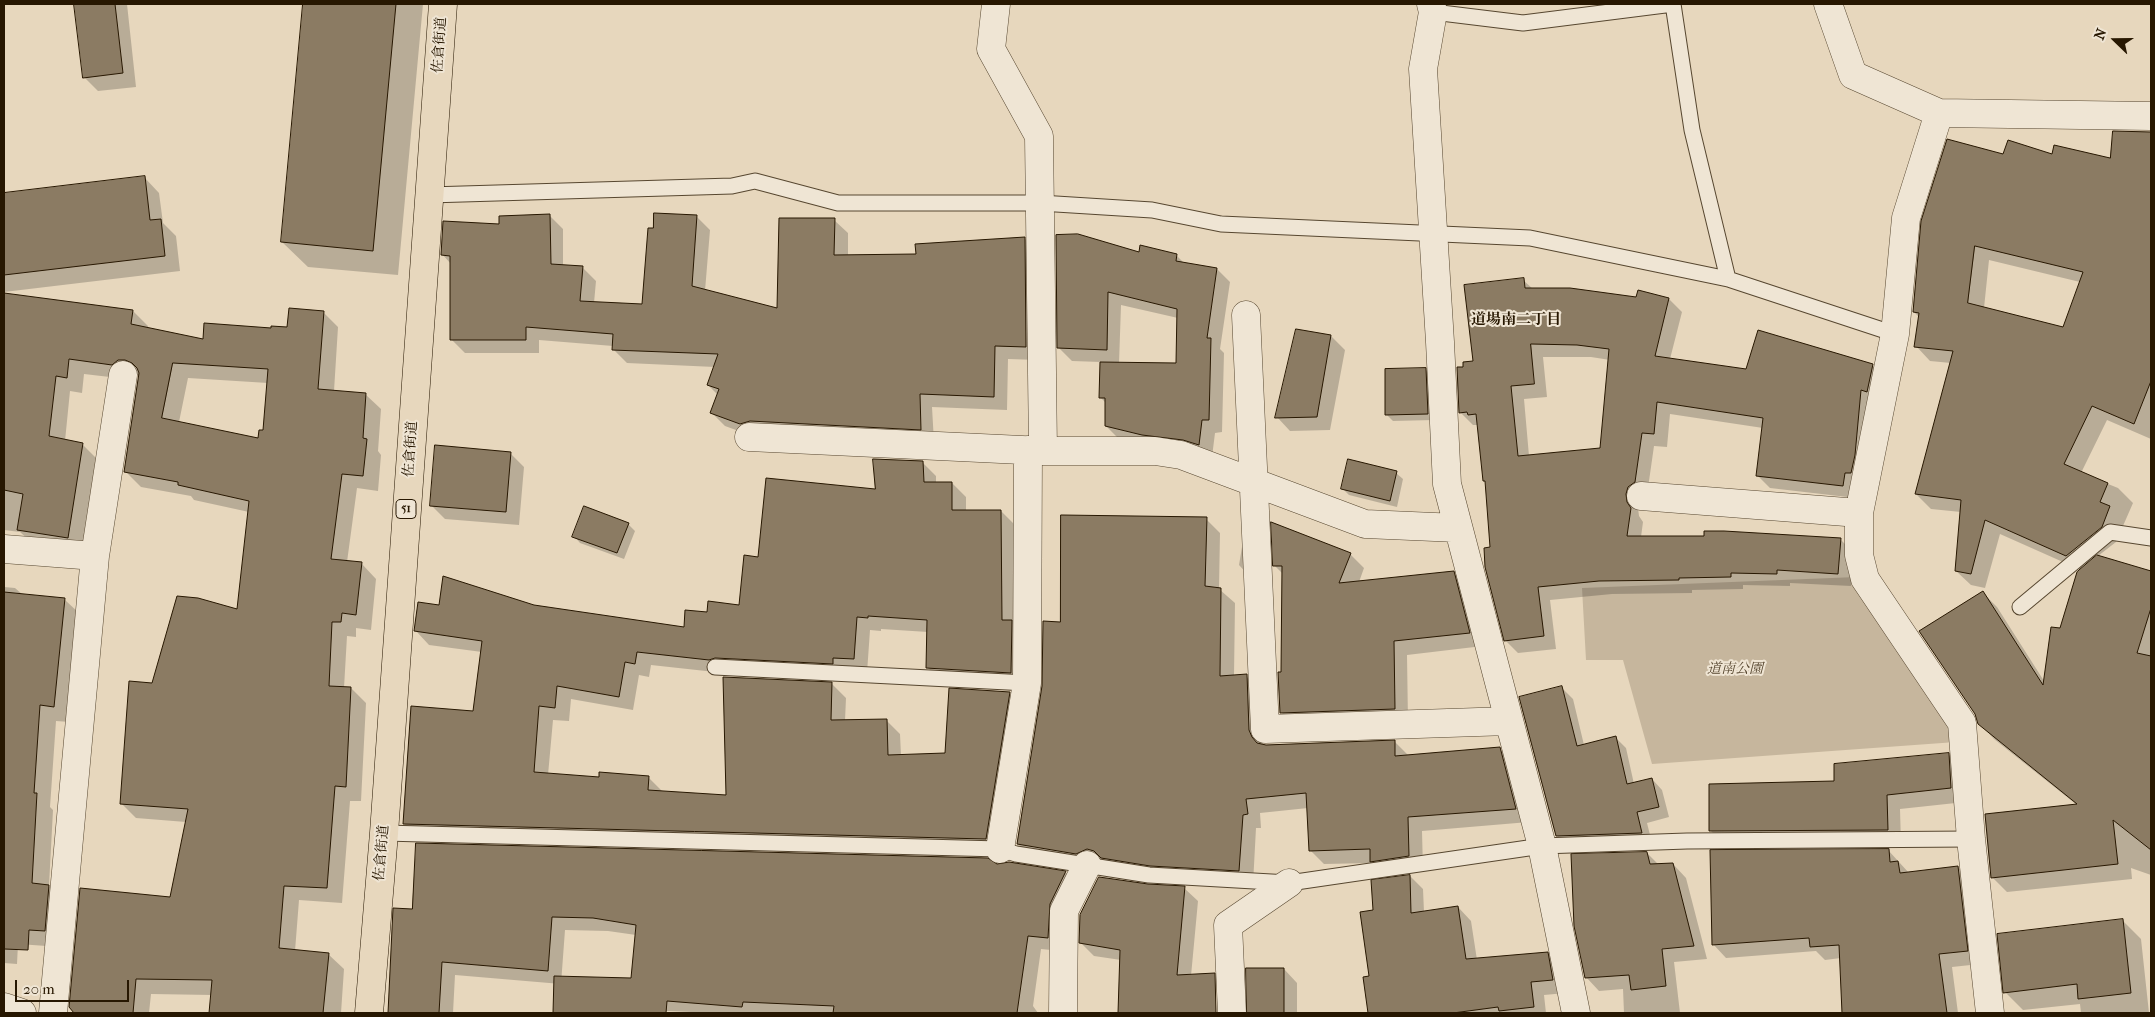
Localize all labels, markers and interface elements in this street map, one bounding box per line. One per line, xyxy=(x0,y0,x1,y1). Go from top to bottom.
north arrow xyxy=(2090,15,2140,65)
street label: 佐倉街道 xyxy=(430,16,450,74)
text: N xyxy=(2091,26,2110,42)
district label: 道場南二丁目 xyxy=(1471,311,1561,329)
street label: 佐倉街道 xyxy=(401,420,421,478)
road number: 51 xyxy=(396,499,416,518)
park label: 道南公園 xyxy=(1707,662,1763,678)
street label: 佐倉街道 xyxy=(371,824,393,882)
scale bar xyxy=(18,970,131,1002)
text: 20 m xyxy=(23,980,55,998)

